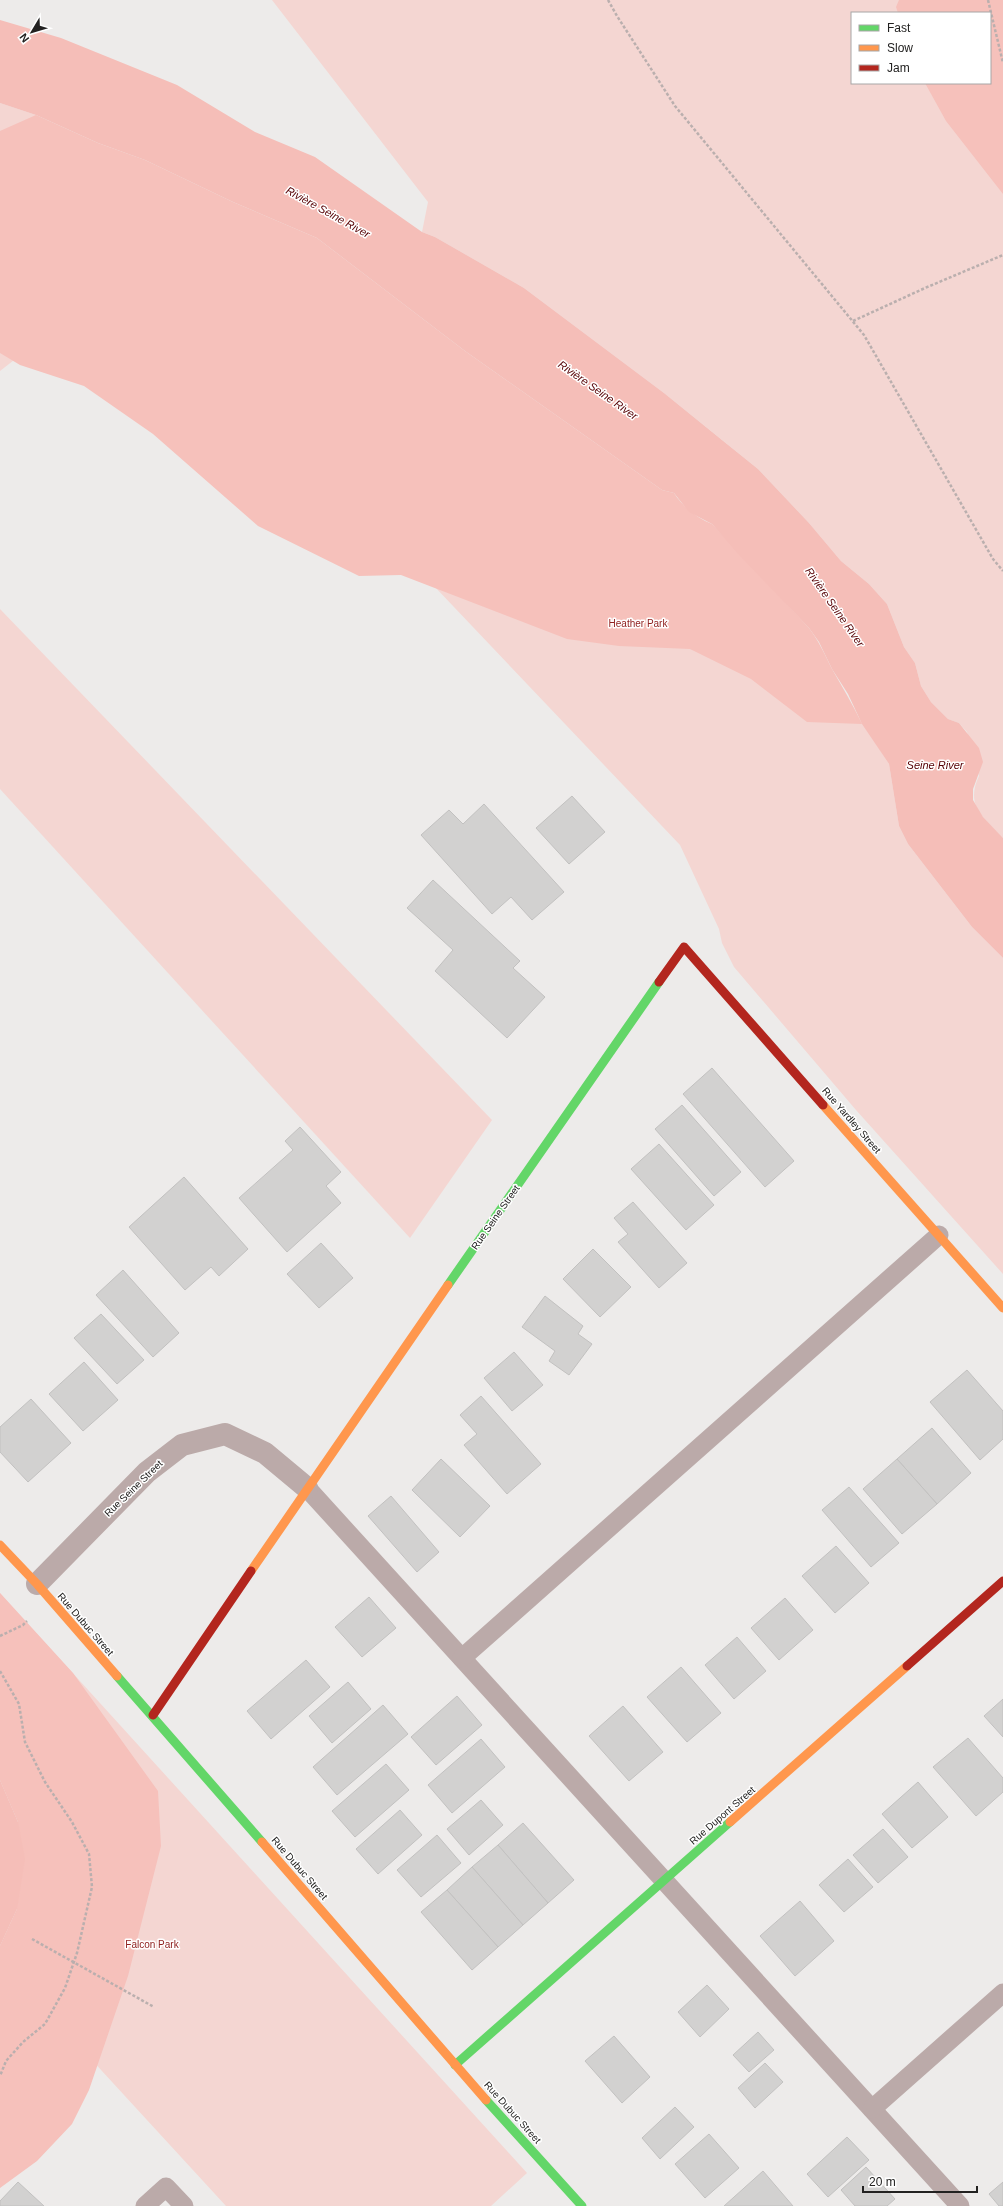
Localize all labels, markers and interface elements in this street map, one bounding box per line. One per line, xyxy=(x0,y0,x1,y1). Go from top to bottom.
north arrow xyxy=(12,12,52,52)
legend xyxy=(851,12,991,84)
text: Fast xyxy=(887,21,911,35)
text: N xyxy=(17,31,31,45)
text: Slow xyxy=(887,41,913,55)
text: Jam xyxy=(887,61,910,75)
water label: Rivière Seine River xyxy=(284,184,373,241)
water label: Rivière Seine River xyxy=(556,358,641,423)
water label: Rivière Seine River xyxy=(803,565,868,650)
park label: Heather Park xyxy=(609,618,668,629)
water label: Seine River xyxy=(907,759,965,771)
street label: Rue Yardley Street xyxy=(820,1085,883,1156)
street label: Rue Seine Street xyxy=(469,1183,522,1252)
street label: Rue Seine Street xyxy=(102,1458,165,1519)
street label: Rue Dubuc Street xyxy=(55,1591,116,1658)
street label: Rue Dupont Street xyxy=(687,1784,757,1847)
street label: Rue Dubuc Street xyxy=(269,1835,330,1902)
park label: Falcon Park xyxy=(125,1939,180,1950)
street label: Rue Dubuc Street xyxy=(482,2079,543,2146)
scale bar xyxy=(863,2168,977,2194)
text: 20 m xyxy=(869,2175,896,2189)

